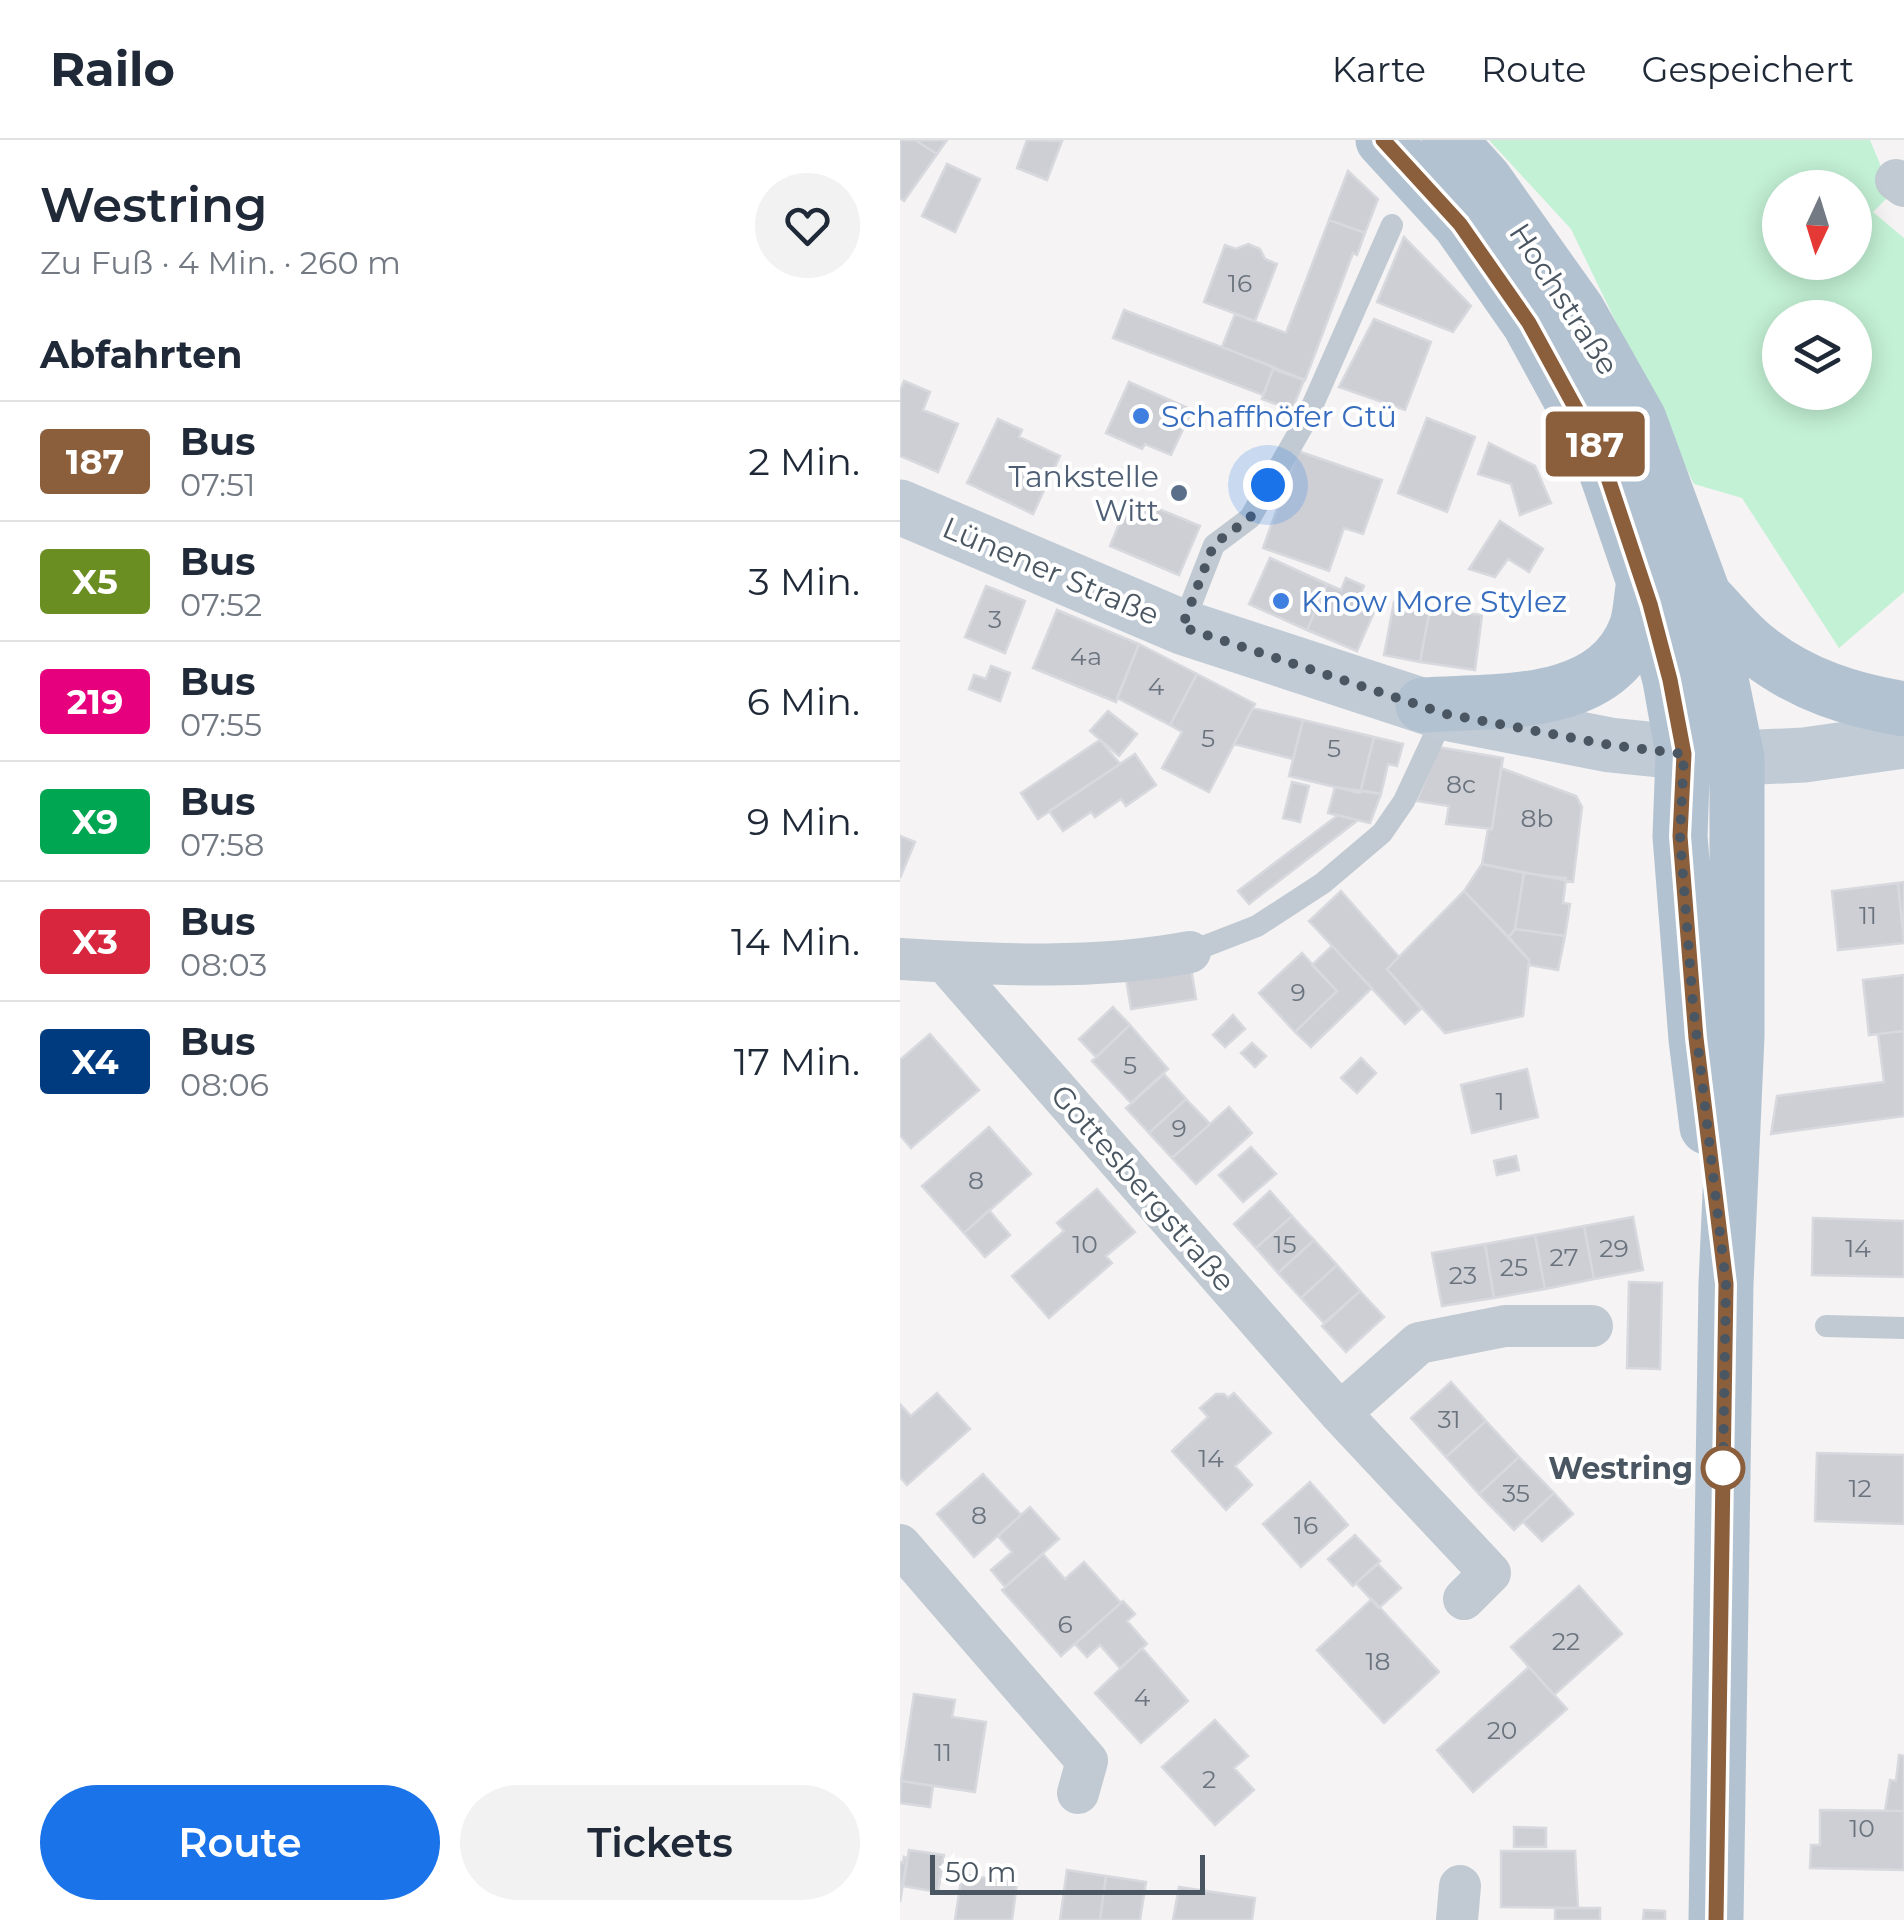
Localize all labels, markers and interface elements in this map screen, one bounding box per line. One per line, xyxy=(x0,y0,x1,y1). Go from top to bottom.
text: Railo xyxy=(50,40,175,98)
text: Karte xyxy=(1332,48,1426,91)
text: Route xyxy=(1481,48,1586,91)
text: Gespeichert xyxy=(1641,48,1854,91)
north arrow xyxy=(1762,170,1872,280)
map controls xyxy=(1762,170,1872,410)
button: heart xyxy=(755,173,860,278)
text: Westring xyxy=(40,176,267,234)
street label: Hochstraße xyxy=(1501,216,1627,382)
text: Zu Fuß · 4 Min. · 260 m xyxy=(40,243,401,282)
house number: 16 xyxy=(1228,268,1252,298)
button: layers xyxy=(1762,300,1872,410)
text: Abfahrten xyxy=(40,331,242,378)
place label: Schaffhöfer Gtü xyxy=(1161,398,1397,435)
marker: Schaffhöfer Gtü xyxy=(1130,405,1152,427)
line badge: 187 xyxy=(1538,412,1652,476)
text: Bus xyxy=(180,418,255,465)
text: 187 xyxy=(1566,423,1624,466)
text: 2 Min. xyxy=(748,438,860,485)
text: 187 xyxy=(66,440,124,483)
place label: Tankstelle Witt xyxy=(1009,458,1159,529)
your location xyxy=(1243,460,1293,510)
text: 07:51 xyxy=(180,465,256,504)
marker: Tankstelle Witt xyxy=(1168,482,1190,504)
street label: Lünener Straße xyxy=(937,509,1165,633)
text: Bus xyxy=(180,538,255,585)
text: 3 Min. xyxy=(748,558,860,605)
text: X5 xyxy=(72,560,118,603)
place label: Know More Stylez xyxy=(1301,583,1567,620)
text: 07:52 xyxy=(180,585,262,624)
marker: Know More Stylez xyxy=(1270,590,1292,612)
house number: 3 xyxy=(988,604,1002,634)
house number: 4a xyxy=(1070,641,1102,671)
text: Bus xyxy=(180,658,255,705)
house number: 4 xyxy=(1148,671,1165,701)
text: 6 Min. xyxy=(747,678,860,725)
text: 219 xyxy=(67,680,123,723)
text: 07:55 xyxy=(180,705,262,744)
house number: 5 xyxy=(1201,723,1215,753)
house number: 5 xyxy=(1327,733,1341,763)
house number: 8c xyxy=(1446,769,1476,799)
text: Bus xyxy=(180,778,255,825)
text: 9 Min. xyxy=(747,798,860,845)
text: X9 xyxy=(72,800,118,843)
house number: 8b xyxy=(1521,803,1553,833)
text: 07:58 xyxy=(180,825,264,864)
text: Bus xyxy=(180,898,255,945)
house number: 11 xyxy=(1859,900,1877,930)
text: 14 Min. xyxy=(731,918,860,965)
text: X3 xyxy=(72,920,118,963)
text: 08:03 xyxy=(180,945,267,984)
house number: 9 xyxy=(1290,977,1306,1007)
text: Bus xyxy=(180,1018,255,1065)
text: 17 Min. xyxy=(734,1038,860,1085)
text: X4 xyxy=(71,1040,119,1083)
house number: 5 xyxy=(1123,1050,1137,1080)
text: 08:06 xyxy=(180,1065,269,1104)
street label: Gottesbergstraße xyxy=(1043,1077,1243,1299)
house number: 1 xyxy=(1495,1086,1505,1116)
house number: 9 xyxy=(1171,1113,1187,1143)
house number: 8 xyxy=(968,1165,984,1195)
house number: 10 xyxy=(1072,1229,1098,1259)
house number: 15 xyxy=(1273,1229,1297,1259)
house number: 29 xyxy=(1599,1233,1629,1263)
house number: 14 xyxy=(1845,1233,1871,1263)
house number: 27 xyxy=(1550,1242,1578,1272)
house number: 25 xyxy=(1500,1252,1528,1282)
house number: 23 xyxy=(1449,1260,1477,1290)
house number: 31 xyxy=(1437,1404,1461,1434)
house number: 14 xyxy=(1198,1443,1224,1473)
marker: Westring xyxy=(1702,1447,1744,1489)
place label: Westring xyxy=(1548,1450,1693,1487)
house number: 12 xyxy=(1848,1473,1872,1503)
house number: 35 xyxy=(1502,1478,1530,1508)
house number: 8 xyxy=(971,1500,987,1530)
house number: 16 xyxy=(1294,1510,1318,1540)
house number: 6 xyxy=(1057,1609,1073,1639)
house number: 22 xyxy=(1552,1626,1580,1656)
house number: 18 xyxy=(1366,1646,1390,1676)
house number: 4 xyxy=(1134,1682,1151,1712)
house number: 20 xyxy=(1487,1715,1517,1745)
house number: 11 xyxy=(934,1737,952,1767)
house number: 2 xyxy=(1202,1764,1216,1794)
button: Route xyxy=(40,1785,440,1900)
button: Tickets xyxy=(460,1785,860,1900)
house number: 10 xyxy=(1849,1813,1875,1843)
scale bar xyxy=(930,1850,1205,1894)
text: 50 m xyxy=(945,1855,1016,1889)

